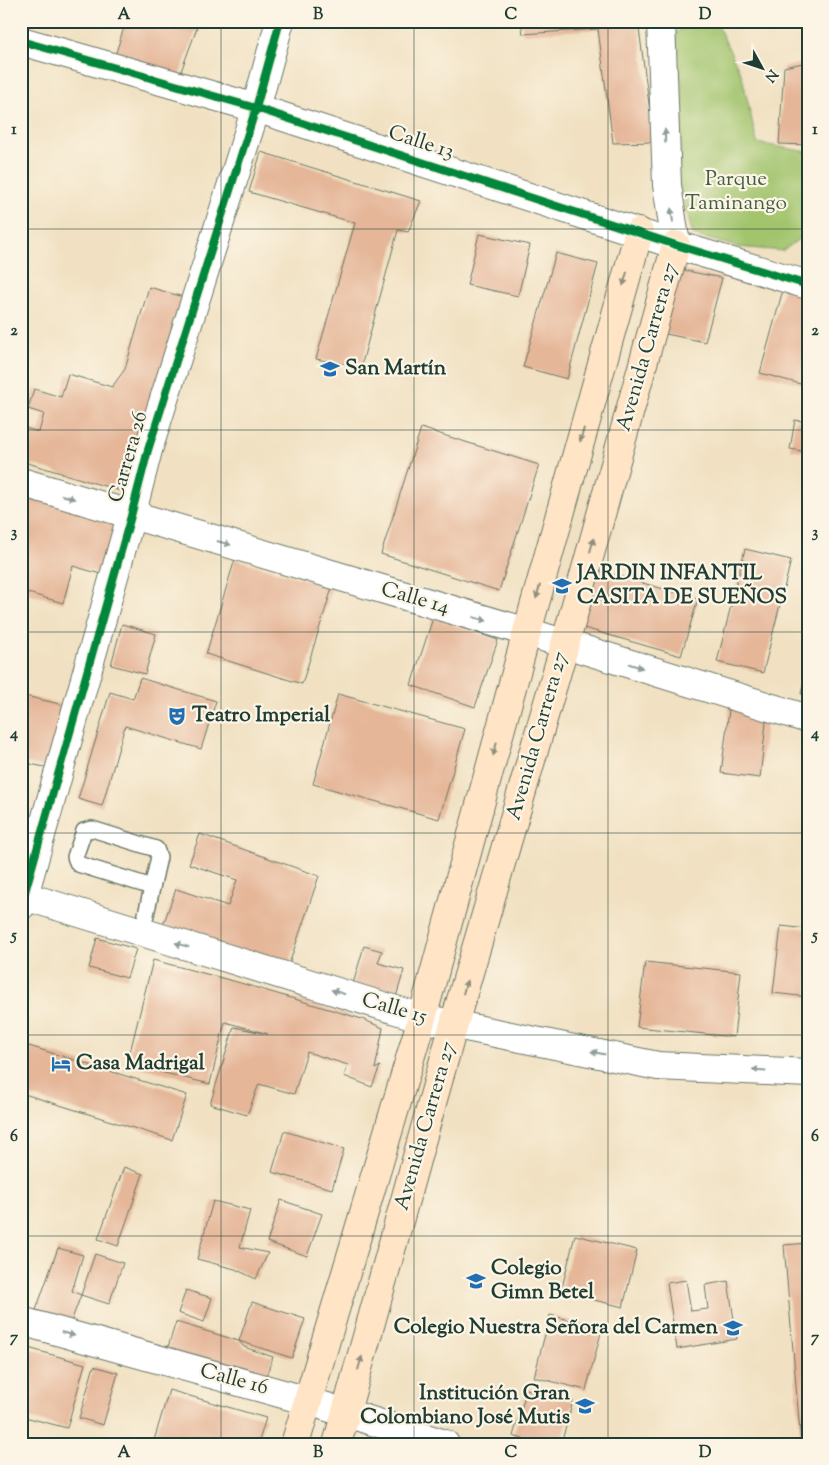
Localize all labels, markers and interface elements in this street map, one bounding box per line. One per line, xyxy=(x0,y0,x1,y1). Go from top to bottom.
text: A xyxy=(118,4,131,27)
text: B xyxy=(313,4,323,27)
text: C xyxy=(505,4,518,27)
text: D xyxy=(699,4,712,27)
north arrow xyxy=(736,42,786,92)
text: N xyxy=(759,64,782,86)
street label: Calle 13 xyxy=(384,118,458,168)
text: 1 xyxy=(11,119,17,142)
text: 1 xyxy=(812,119,818,142)
one-way arrow xyxy=(661,128,669,144)
park label: Parque Taminango xyxy=(685,165,787,219)
one-way arrow xyxy=(667,207,675,223)
street label: Avenida Carrera 27 xyxy=(610,259,687,435)
one-way arrow xyxy=(621,271,629,286)
text: 2 xyxy=(10,320,18,343)
text: 2 xyxy=(811,320,819,343)
place label: San Martín xyxy=(345,354,447,384)
school or university icon: San Martín xyxy=(319,358,341,380)
street label: Carrera 26 xyxy=(102,408,156,506)
one-way arrow xyxy=(577,428,585,443)
one-way arrow xyxy=(61,493,76,501)
text: 3 xyxy=(11,522,18,545)
text: 3 xyxy=(812,522,819,545)
one-way arrow xyxy=(588,538,596,553)
one-way arrow xyxy=(216,540,231,548)
place label: JARDIN INFANTIL CASITA DE SUEÑOS xyxy=(575,559,787,613)
street label: Calle 14 xyxy=(377,575,453,623)
school or university icon: JARDIN INFANTIL CASITA DE SUEÑOS xyxy=(551,575,573,597)
one-way arrow xyxy=(534,584,542,599)
one-way arrow xyxy=(473,615,488,623)
street label: Avenida Carrera 27 xyxy=(500,648,577,824)
one-way arrow xyxy=(628,663,643,671)
place label: Teatro Imperial xyxy=(192,701,330,731)
theatre icon: Teatro Imperial xyxy=(166,705,188,727)
text: 4 xyxy=(9,723,18,746)
text: 4 xyxy=(810,723,819,746)
one-way arrow xyxy=(491,741,499,756)
text: 5 xyxy=(9,925,17,948)
text: 5 xyxy=(810,925,818,948)
one-way arrow xyxy=(175,940,190,948)
one-way arrow xyxy=(461,980,469,995)
street label: Calle 15 xyxy=(358,985,430,1033)
one-way arrow xyxy=(330,988,345,996)
street label: Avenida Carrera 27 xyxy=(388,1038,465,1214)
place label: Casa Madrigal xyxy=(76,1049,205,1079)
one-way arrow xyxy=(589,1049,605,1057)
hotel icon: Casa Madrigal xyxy=(50,1053,72,1075)
one-way arrow xyxy=(751,1066,767,1074)
text: 6 xyxy=(10,1126,18,1149)
text: 6 xyxy=(811,1126,819,1149)
place label: Colegio Gimn Betel xyxy=(491,1254,594,1308)
school or university icon: Colegio Gimn Betel xyxy=(465,1270,487,1292)
place label: Colegio Nuestra Señora del Carmen xyxy=(394,1313,719,1343)
school or university icon: Colegio Nuestra Señora del Carmen xyxy=(722,1317,744,1339)
text: 7 xyxy=(10,1327,19,1350)
text: 7 xyxy=(811,1327,820,1350)
one-way arrow xyxy=(61,1331,76,1339)
street label: Calle 16 xyxy=(196,1356,272,1404)
one-way arrow xyxy=(356,1356,364,1371)
place label: Institución Gran Colombiano José Mutis xyxy=(360,1379,571,1433)
school or university icon: Institución Gran Colombiano José Mutis xyxy=(574,1395,596,1417)
text: A xyxy=(118,1442,131,1465)
text: B xyxy=(313,1442,323,1465)
text: C xyxy=(505,1442,518,1465)
text: D xyxy=(699,1442,712,1465)

